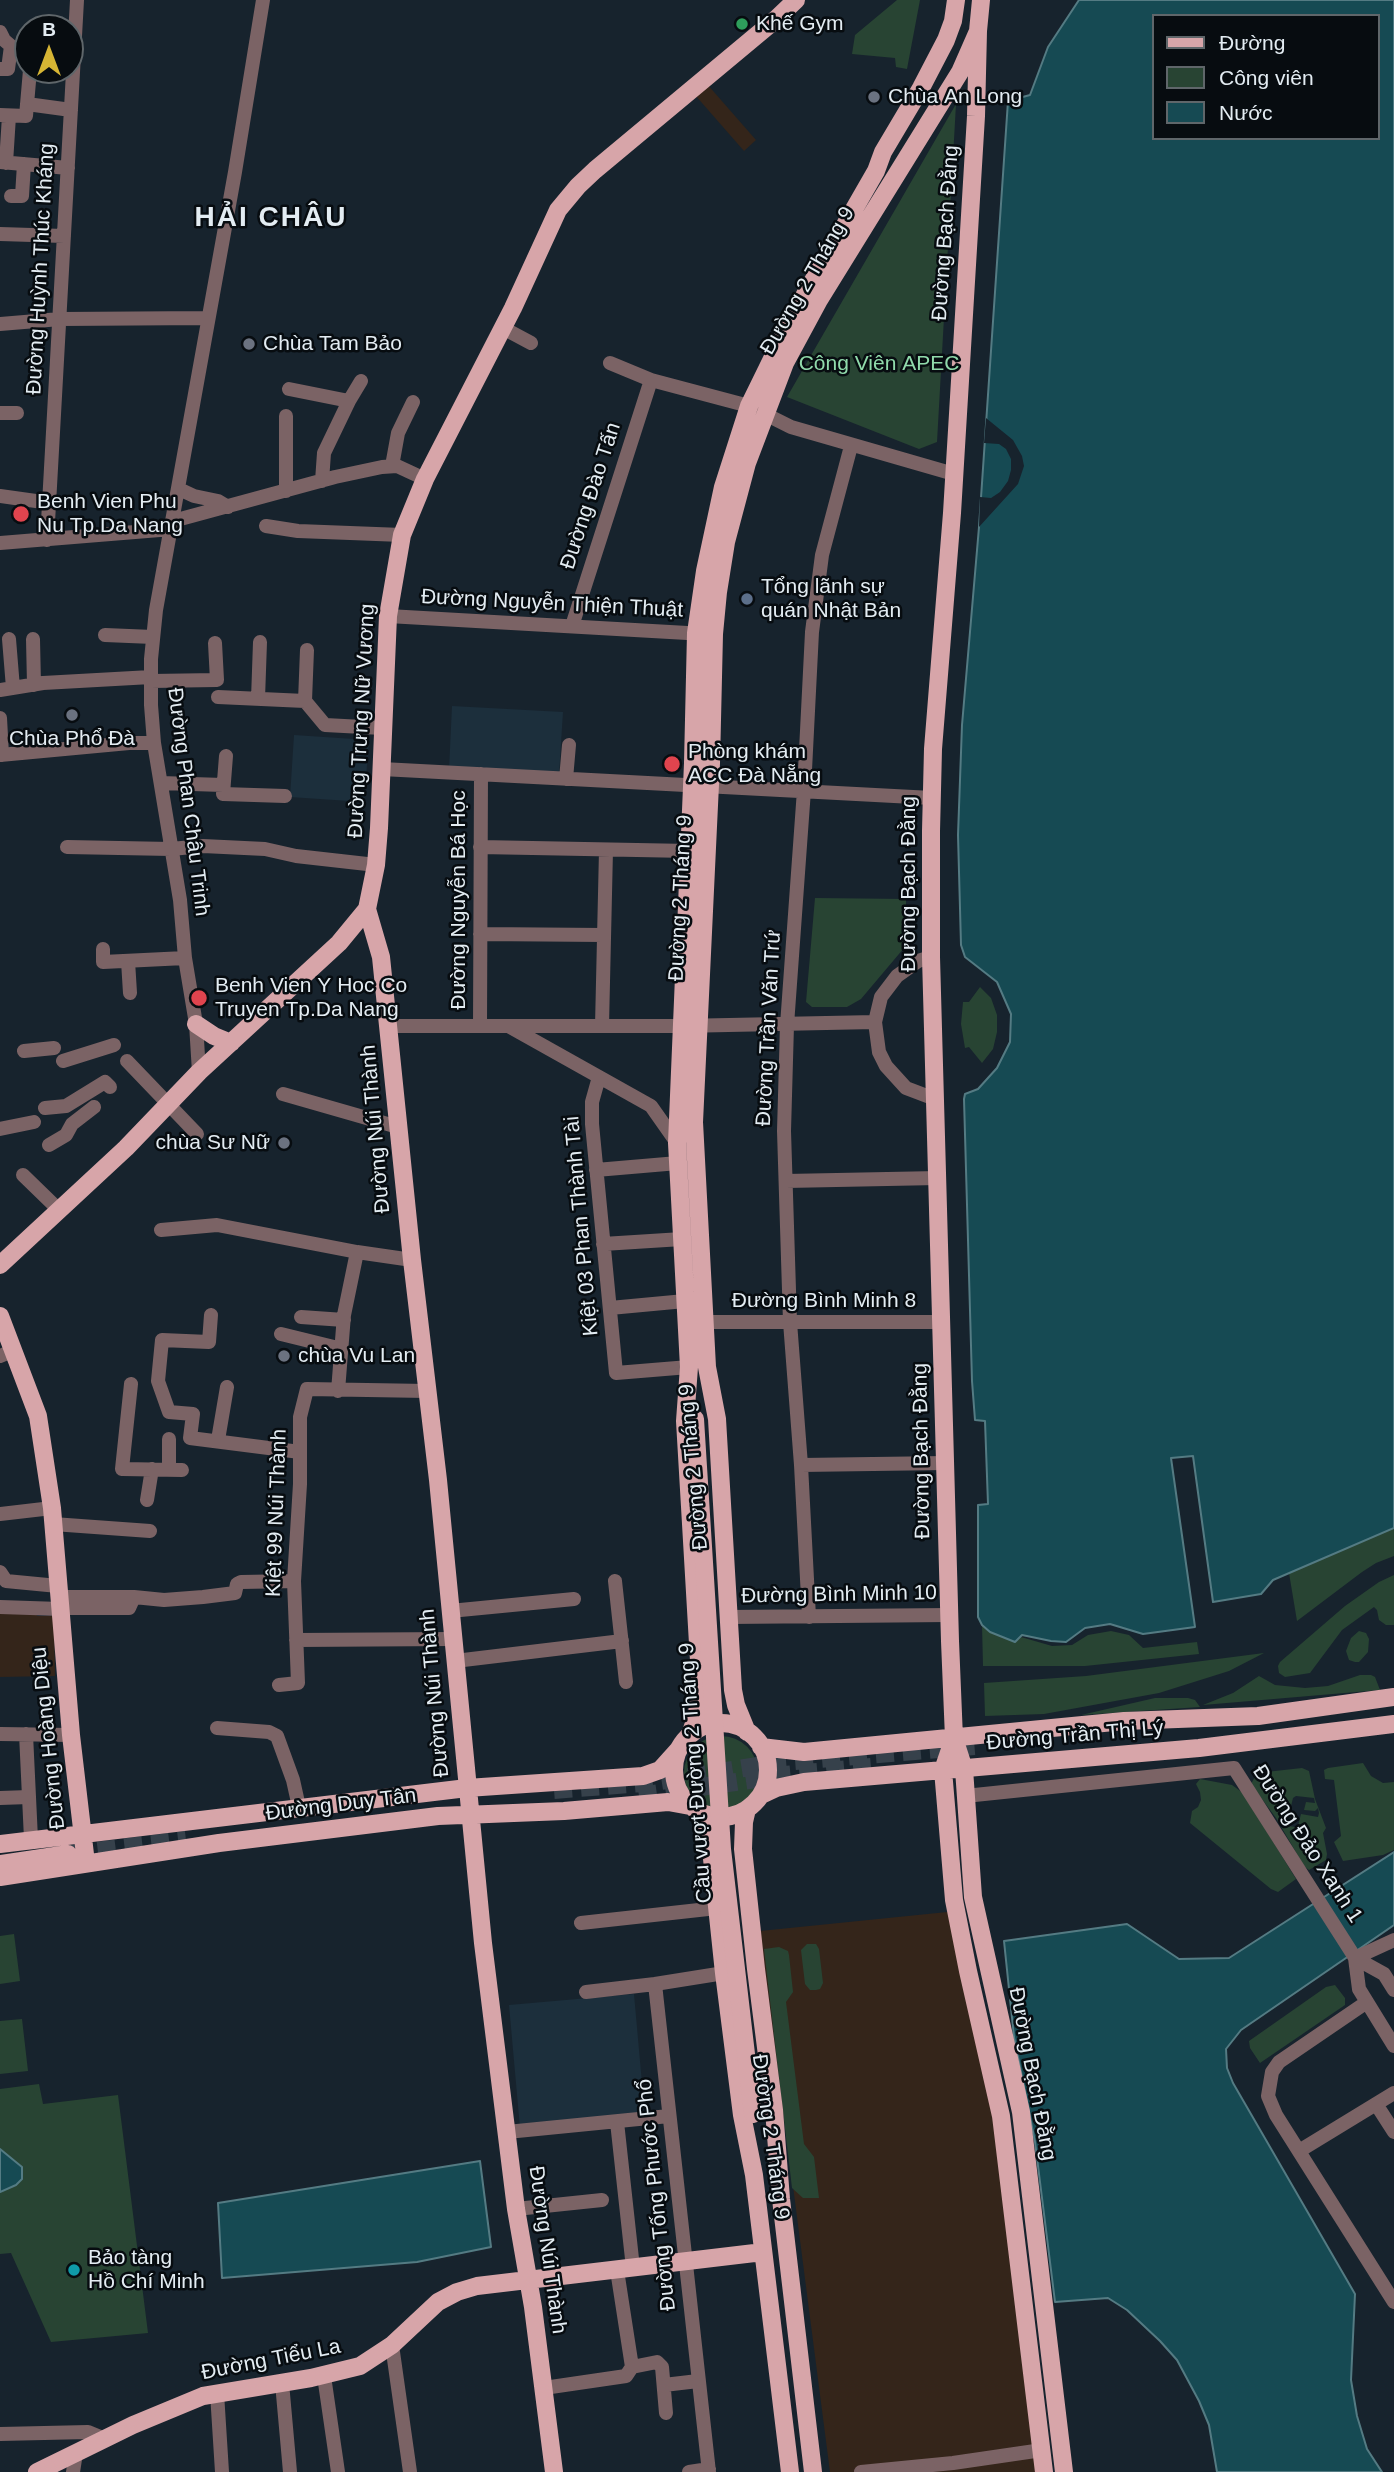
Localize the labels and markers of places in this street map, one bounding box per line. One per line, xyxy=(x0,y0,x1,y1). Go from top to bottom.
place label: Khế Gym xyxy=(756,11,844,37)
marker: Khế Gym xyxy=(734,16,750,32)
place label: Chùa An Long xyxy=(888,84,1022,110)
marker: Chùa An Long xyxy=(866,89,882,105)
place label: Chùa Tam Bảo xyxy=(263,331,402,357)
marker: Chùa Tam Bảo xyxy=(241,336,257,352)
place label: Benh Vien Phu Nu Tp.Da Nang xyxy=(37,489,183,539)
marker: Benh Vien Phu Nu Tp.Da Nang xyxy=(11,504,31,524)
place label: Tổng lãnh sự quán Nhật Bản xyxy=(761,574,901,624)
marker: Tổng lãnh sự quán Nhật Bản xyxy=(739,591,755,607)
marker: Chùa Phổ Đà xyxy=(64,707,80,723)
place label: Chùa Phổ Đà xyxy=(9,726,135,752)
place label: Phòng khám ACC Đà Nẵng xyxy=(688,739,821,789)
marker: Phòng khám ACC Đà Nẵng xyxy=(662,754,682,774)
place label: Benh Vien Y Hoc Co Truyen Tp.Da Nang xyxy=(215,973,407,1023)
marker: Benh Vien Y Hoc Co Truyen Tp.Da Nang xyxy=(189,988,209,1008)
place label: chùa Sư Nữ xyxy=(156,1130,270,1156)
marker: chùa Sư Nữ xyxy=(276,1135,292,1151)
place label: chùa Vu Lan xyxy=(298,1343,415,1369)
marker: chùa Vu Lan xyxy=(276,1348,292,1364)
place label: Bảo tàng Hồ Chí Minh xyxy=(88,2245,205,2295)
marker: Bảo tàng Hồ Chí Minh xyxy=(66,2262,82,2278)

